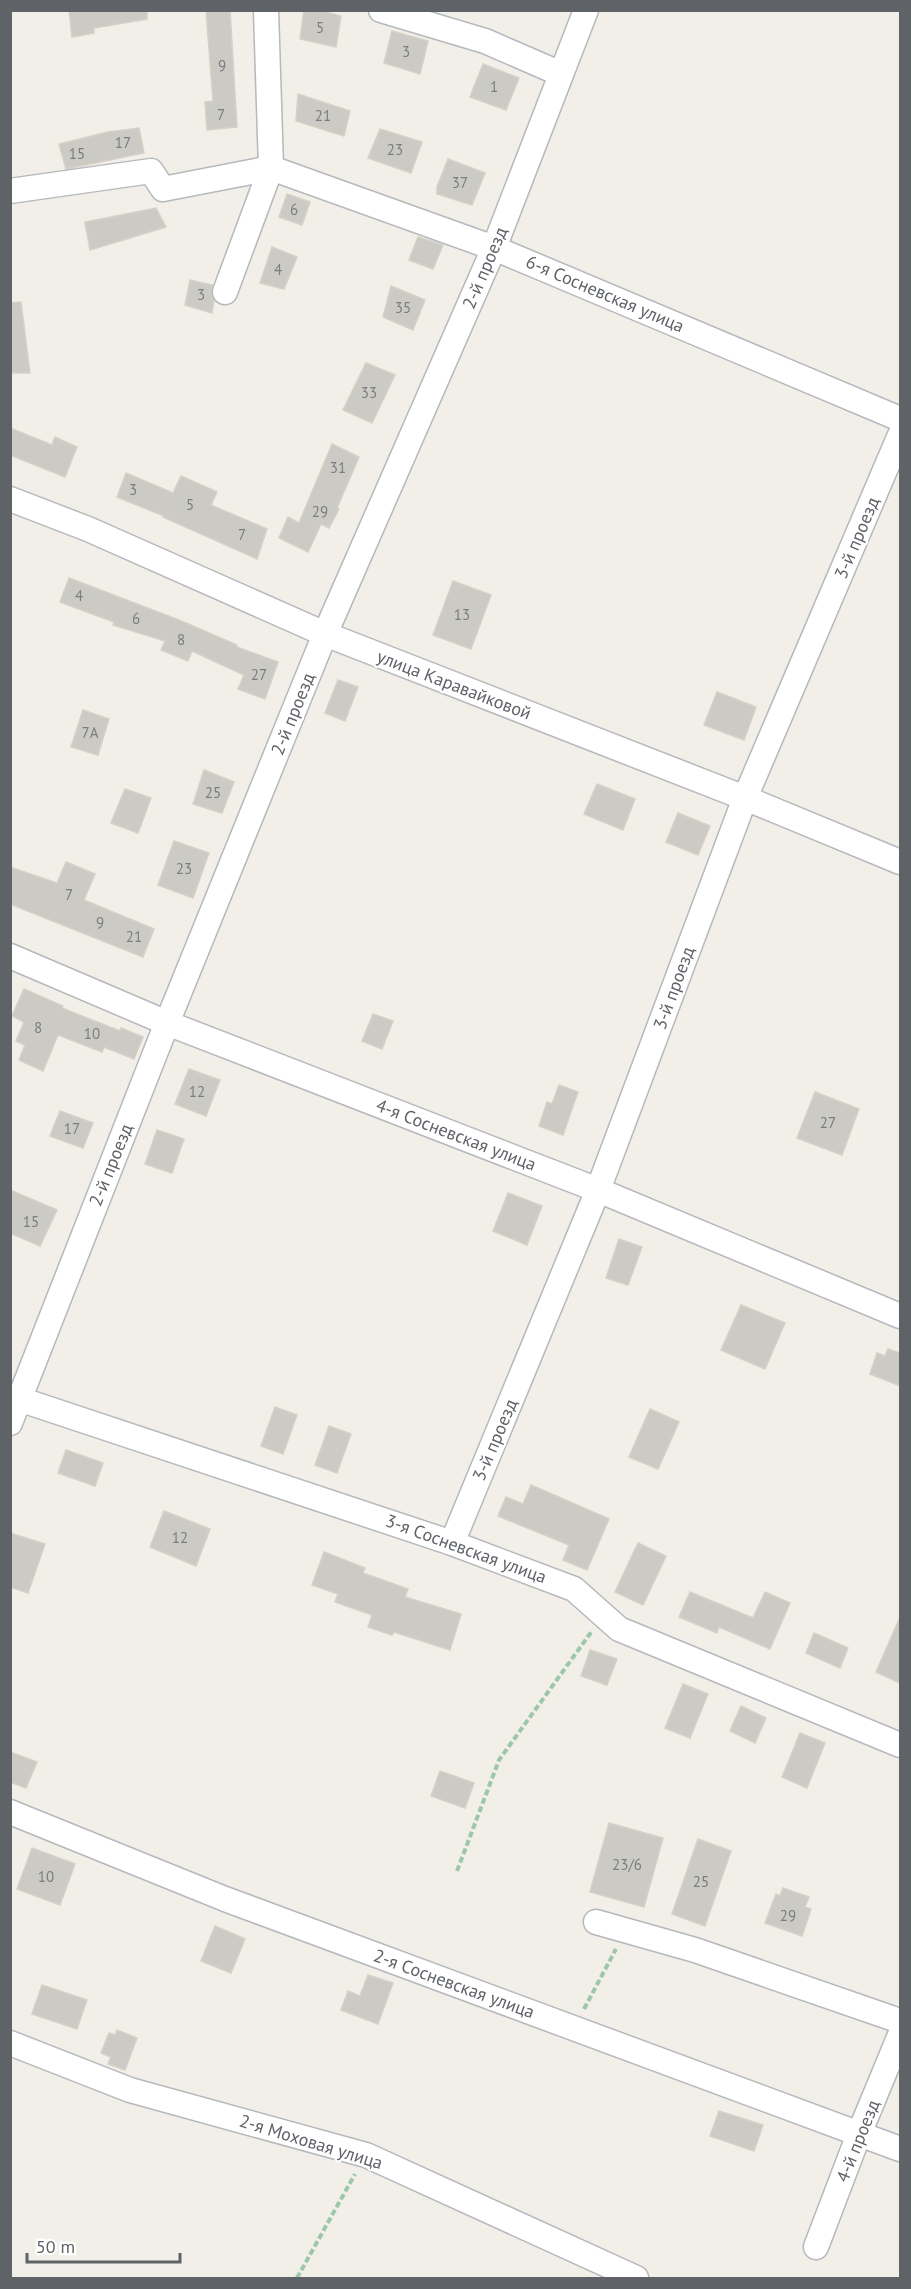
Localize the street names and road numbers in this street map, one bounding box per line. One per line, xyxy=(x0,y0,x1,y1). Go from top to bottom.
street label: 2-й проезд xyxy=(457,223,512,312)
street label: 6-я Сосневская улица xyxy=(523,250,688,337)
street label: 3-й проезд xyxy=(829,493,884,582)
street label: улица Каравайковой xyxy=(374,645,535,725)
street label: 2-й проезд xyxy=(266,669,320,758)
street label: 3-й проезд xyxy=(648,943,699,1033)
street label: 4-я Сосневская улица xyxy=(373,1093,540,1176)
street label: 2-й проезд xyxy=(84,1120,138,1209)
street label: 3-й проезд xyxy=(467,1395,522,1484)
street label: 3-я Сосневская улица xyxy=(382,1509,550,1588)
street label: 2-я Сосневская улица xyxy=(370,1944,538,2023)
street label: 4-й проезд xyxy=(831,2096,885,2185)
street label: 2-я Моховая улица xyxy=(237,2109,386,2174)

